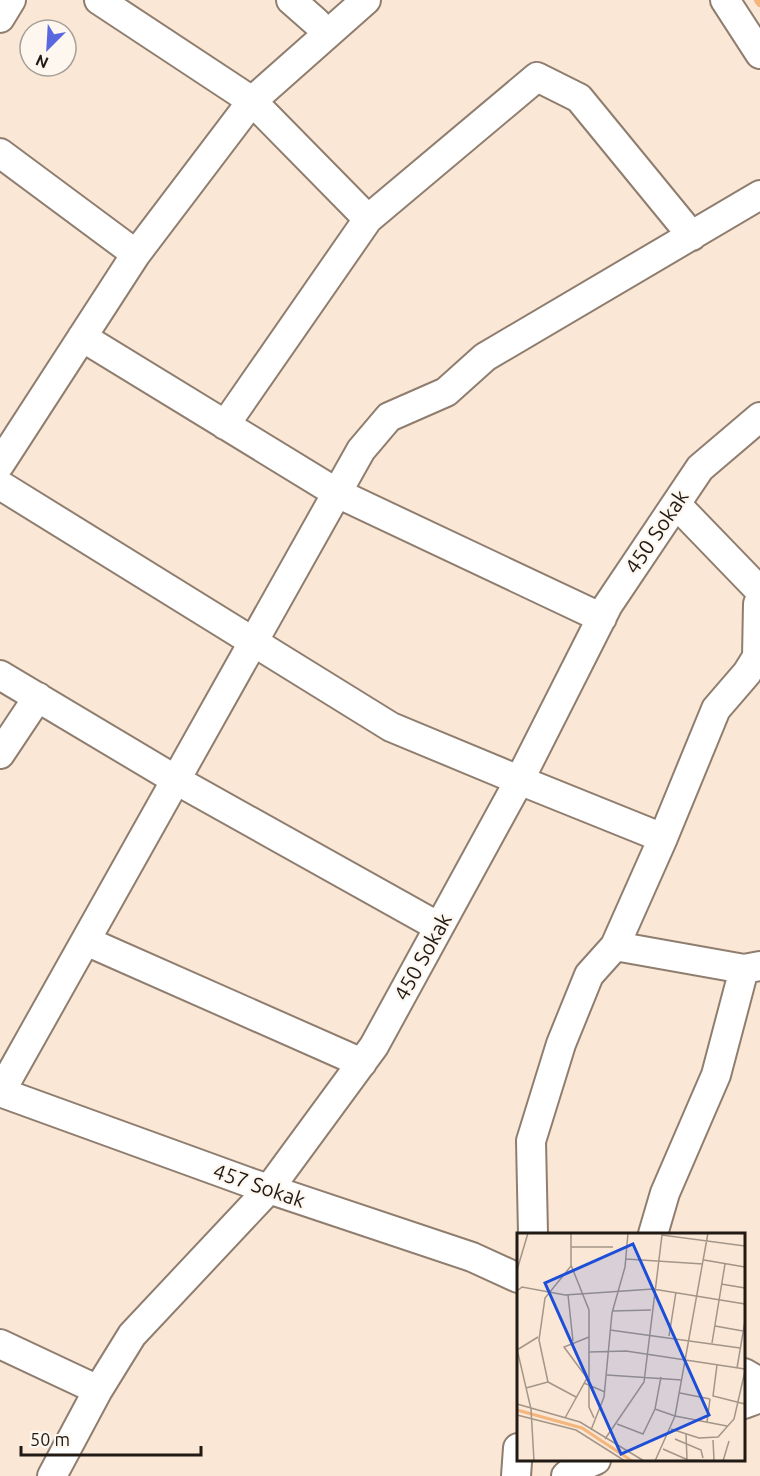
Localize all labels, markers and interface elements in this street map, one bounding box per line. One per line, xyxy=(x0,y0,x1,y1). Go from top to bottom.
north arrow xyxy=(18,18,78,78)
text: N xyxy=(33,51,51,72)
street label: 450 Sokak xyxy=(619,485,693,578)
street label: 450 Sokak xyxy=(388,909,456,1004)
street label: 457 Sokak xyxy=(210,1158,309,1212)
inset map xyxy=(517,1233,745,1461)
scale bar xyxy=(21,1419,201,1457)
text: 50 m xyxy=(30,1429,70,1449)

